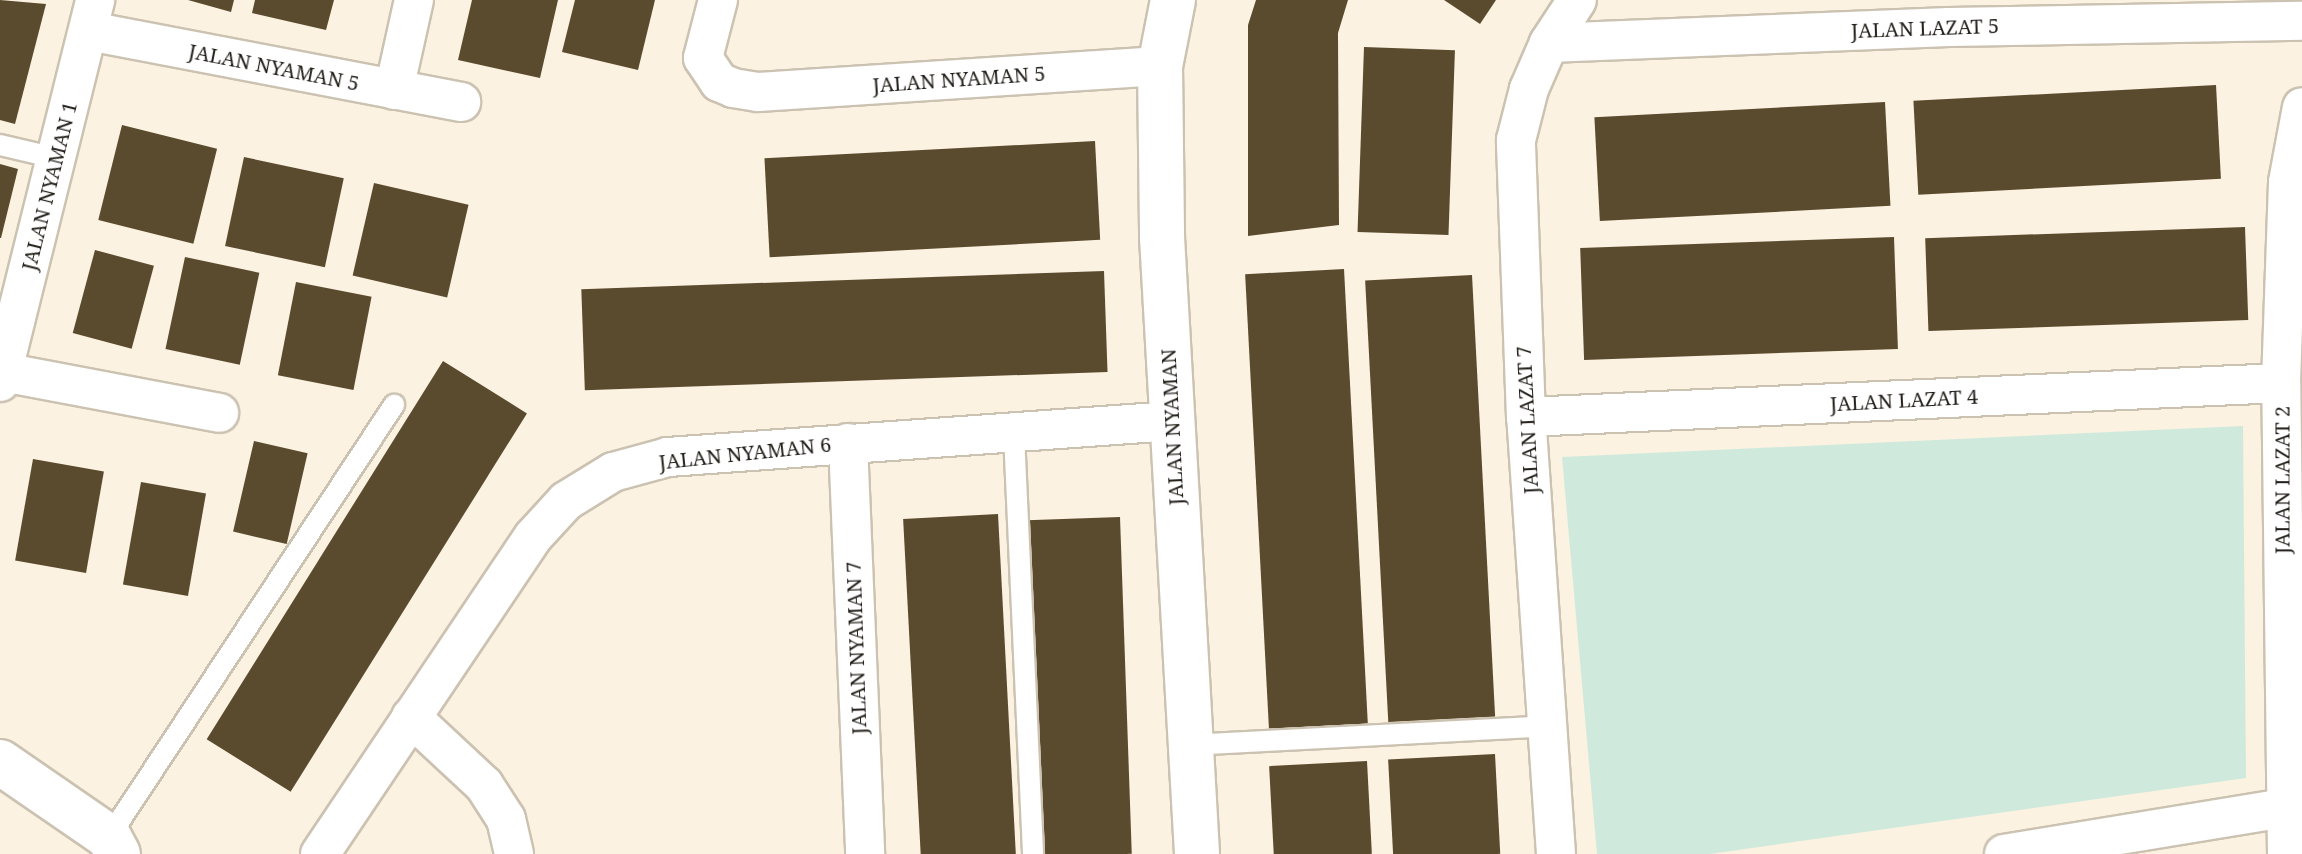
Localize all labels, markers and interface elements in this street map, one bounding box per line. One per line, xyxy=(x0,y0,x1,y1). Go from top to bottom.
street label: JALAN LAZAT 5 xyxy=(1851,13,1999,43)
street label: JALAN NYAMAN 5 xyxy=(187,39,361,95)
street label: JALAN NYAMAN 5 xyxy=(872,61,1046,97)
street label: JALAN NYAMAN 1 xyxy=(16,99,82,273)
street label: JALAN LAZAT 7 xyxy=(1511,345,1543,495)
street label: JALAN NYAMAN xyxy=(1156,348,1188,506)
street label: JALAN LAZAT 4 xyxy=(1829,384,1979,416)
street label: JALAN LAZAT 2 xyxy=(2270,406,2294,554)
street label: JALAN NYAMAN 6 xyxy=(658,432,832,474)
street label: JALAN NYAMAN 7 xyxy=(841,561,871,735)

